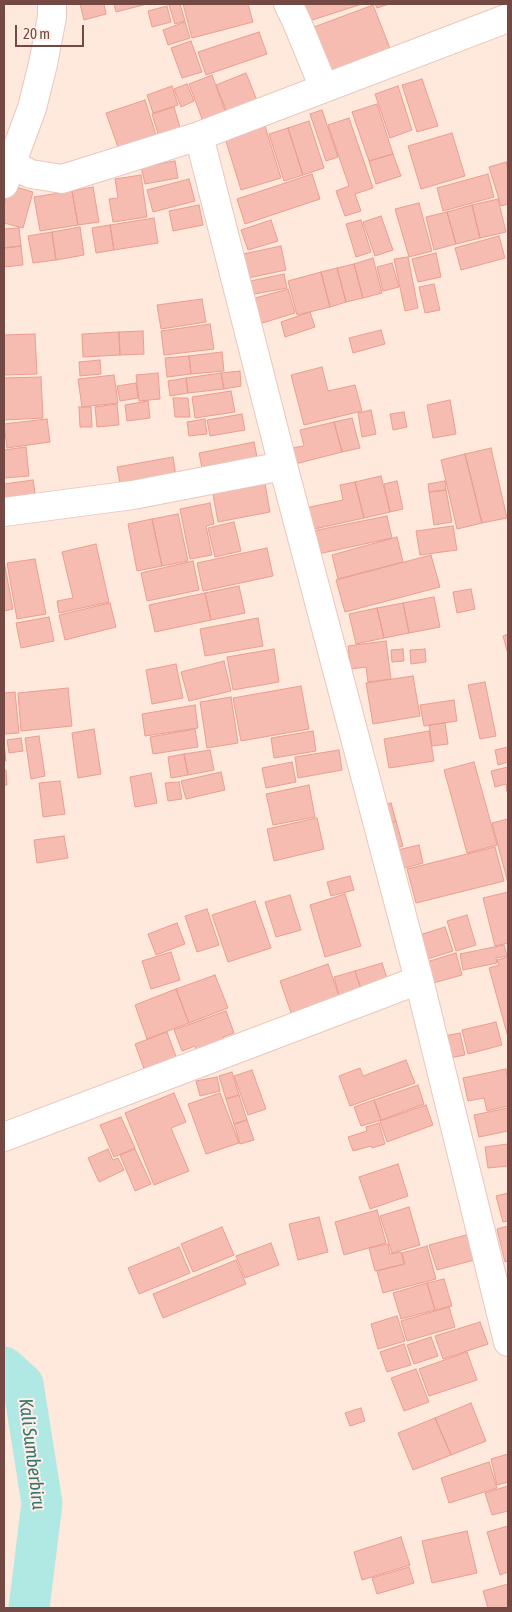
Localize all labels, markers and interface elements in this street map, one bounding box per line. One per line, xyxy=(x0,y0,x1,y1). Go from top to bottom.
scale bar xyxy=(18,15,86,47)
text: 20 m xyxy=(23,25,50,42)
water label: Kali Sumberbiru xyxy=(14,1397,50,1511)

